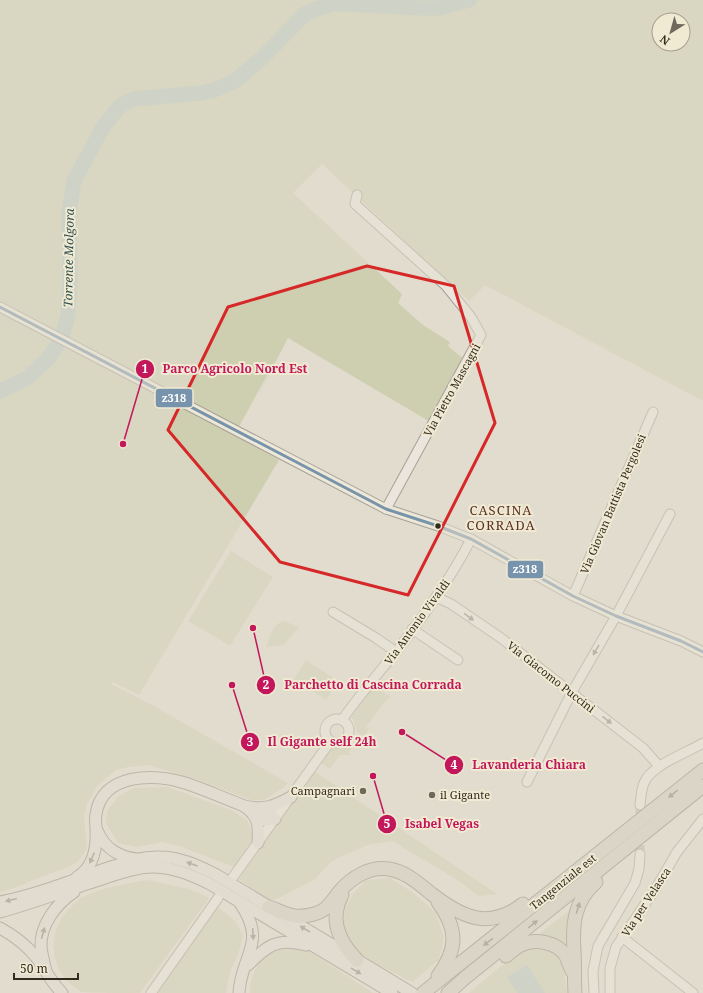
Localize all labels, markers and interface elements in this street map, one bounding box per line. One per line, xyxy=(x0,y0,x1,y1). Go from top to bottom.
north arrow xyxy=(651,12,691,52)
text: N xyxy=(656,32,673,49)
water label: Torrente Molgora xyxy=(59,208,78,308)
street label: Via Pietro Mascagni xyxy=(420,340,484,439)
callout: Parco Agricolo Nord Est xyxy=(135,357,316,381)
text: 1 xyxy=(142,360,149,377)
text: Parco Agricolo Nord Est xyxy=(163,360,308,377)
line badge: z318 xyxy=(155,388,193,408)
text: z318 xyxy=(162,390,186,405)
street label: Via Giovan Battista Pergolesi xyxy=(576,431,649,576)
district label: CASCINA CORRADA xyxy=(466,501,536,534)
unlabelled marker xyxy=(433,521,443,531)
line badge: z318 xyxy=(507,560,544,579)
text: z318 xyxy=(513,561,537,576)
street label: Via Antonio Vivaldi xyxy=(381,576,453,667)
one-way arrow xyxy=(464,613,475,622)
street label: Via Giacomo Puccini xyxy=(504,638,599,716)
one-way arrow xyxy=(593,644,600,656)
callout: Parchetto di Cascina Corrada xyxy=(256,673,470,697)
text: 2 xyxy=(263,676,270,693)
text: Parchetto di Cascina Corrada xyxy=(284,676,462,693)
one-way arrow xyxy=(602,716,613,724)
callout: Il Gigante self 24h xyxy=(240,730,385,754)
text: 3 xyxy=(247,733,254,750)
text: Il Gigante self 24h xyxy=(268,733,376,750)
callout: Lavanderia Chiara xyxy=(444,753,594,777)
text: 4 xyxy=(451,756,458,773)
text: Lavanderia Chiara xyxy=(472,756,586,773)
place label: Campagnari xyxy=(291,783,355,798)
marker: Campagnari xyxy=(358,786,368,796)
place label: il Gigante xyxy=(440,787,490,802)
marker: il Gigante xyxy=(427,790,437,800)
one-way arrow xyxy=(667,790,678,798)
callout: Isabel Vegas xyxy=(377,812,487,836)
text: 5 xyxy=(384,815,391,832)
text: Isabel Vegas xyxy=(405,815,479,832)
street label: Tangenziale est xyxy=(527,850,599,913)
one-way arrow xyxy=(89,853,95,864)
one-way arrow xyxy=(186,860,198,866)
street label: Via per Velasca xyxy=(618,864,674,939)
one-way arrow xyxy=(5,897,17,903)
one-way arrow xyxy=(575,901,581,913)
one-way arrow xyxy=(527,919,538,928)
one-way arrow xyxy=(299,925,311,932)
one-way arrow xyxy=(41,927,47,939)
one-way arrow xyxy=(249,928,256,940)
one-way arrow xyxy=(483,937,493,946)
scale bar xyxy=(14,955,78,981)
text: 50 m xyxy=(20,960,48,977)
one-way arrow xyxy=(351,967,361,975)

